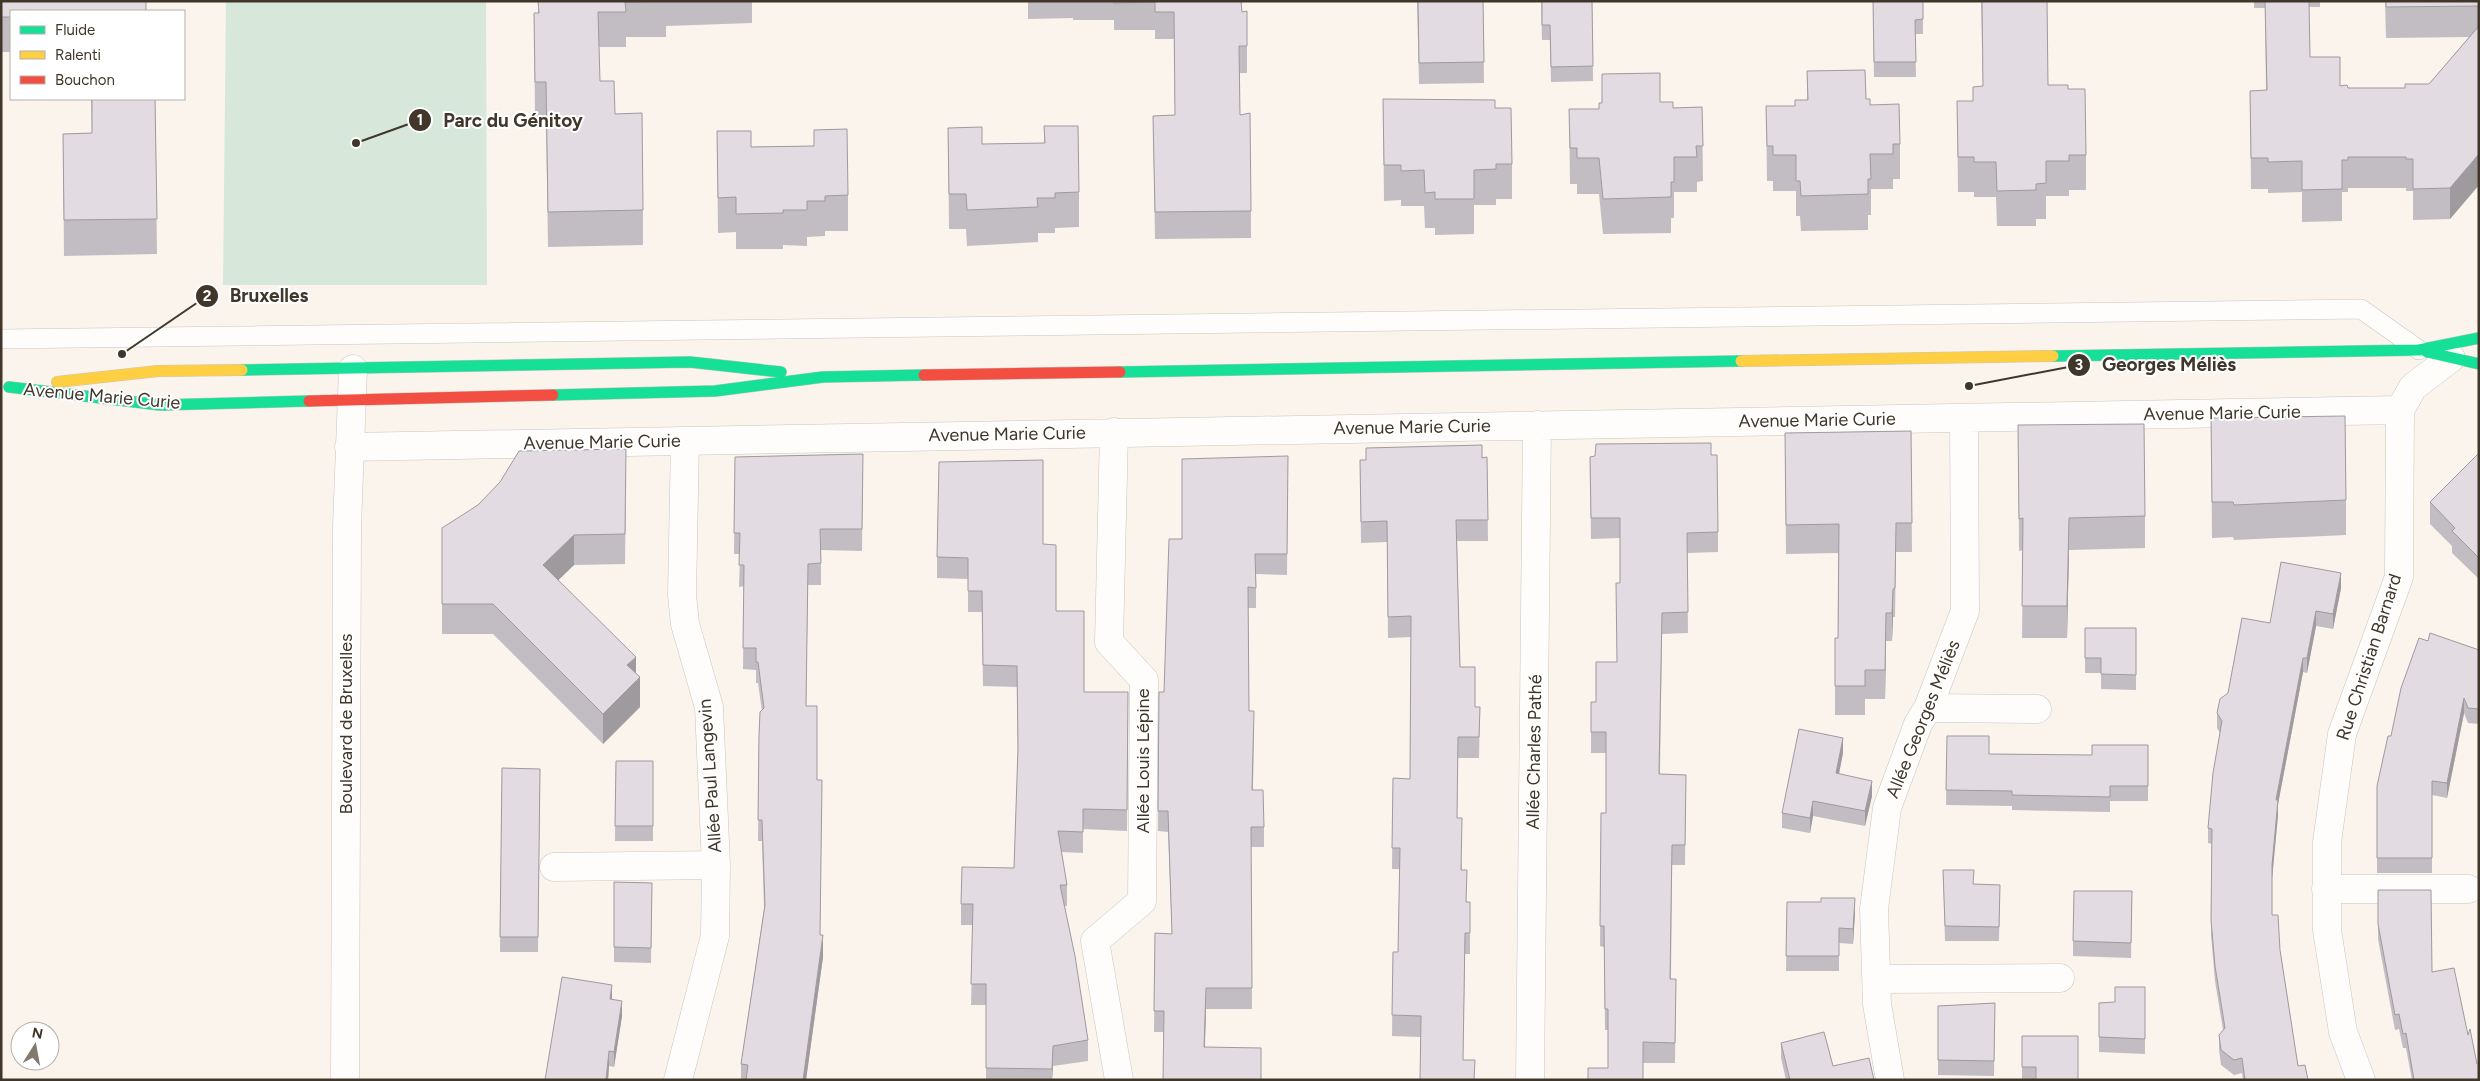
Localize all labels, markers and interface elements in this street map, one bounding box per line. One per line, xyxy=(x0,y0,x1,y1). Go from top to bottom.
legend xyxy=(10,10,185,100)
text: Fluide xyxy=(55,21,95,39)
text: Ralenti xyxy=(55,46,101,64)
text: Bouchon xyxy=(55,71,115,89)
callout: Parc du Génitoy xyxy=(408,103,592,137)
text: Parc du Génitoy xyxy=(443,109,583,132)
text: 1 xyxy=(417,111,423,129)
callout: Bruxelles xyxy=(195,279,319,313)
text: Bruxelles xyxy=(230,284,309,307)
text: 2 xyxy=(203,287,212,305)
callout: Georges Méliès xyxy=(2067,348,2246,382)
text: Georges Méliès xyxy=(2102,353,2236,376)
text: 3 xyxy=(2075,356,2083,374)
street label: Avenue Marie Curie xyxy=(23,378,182,414)
street label: Avenue Marie Curie xyxy=(2143,401,2301,425)
street label: Avenue Marie Curie xyxy=(1738,408,1896,432)
street label: Avenue Marie Curie xyxy=(1333,415,1491,439)
street label: Avenue Marie Curie xyxy=(928,422,1086,446)
street label: Avenue Marie Curie xyxy=(523,430,681,454)
street label: Rue Christian Barnard xyxy=(2332,571,2406,743)
street label: Boulevard de Bruxelles xyxy=(335,634,357,814)
street label: Allée Georges Méliès xyxy=(1881,637,1965,801)
street label: Allée Charles Pathé xyxy=(1522,674,1546,830)
street label: Allée Louis Lépine xyxy=(1132,688,1154,833)
street label: Allée Paul Langevin xyxy=(694,698,726,854)
north arrow xyxy=(10,1021,60,1071)
text: N xyxy=(30,1024,44,1043)

